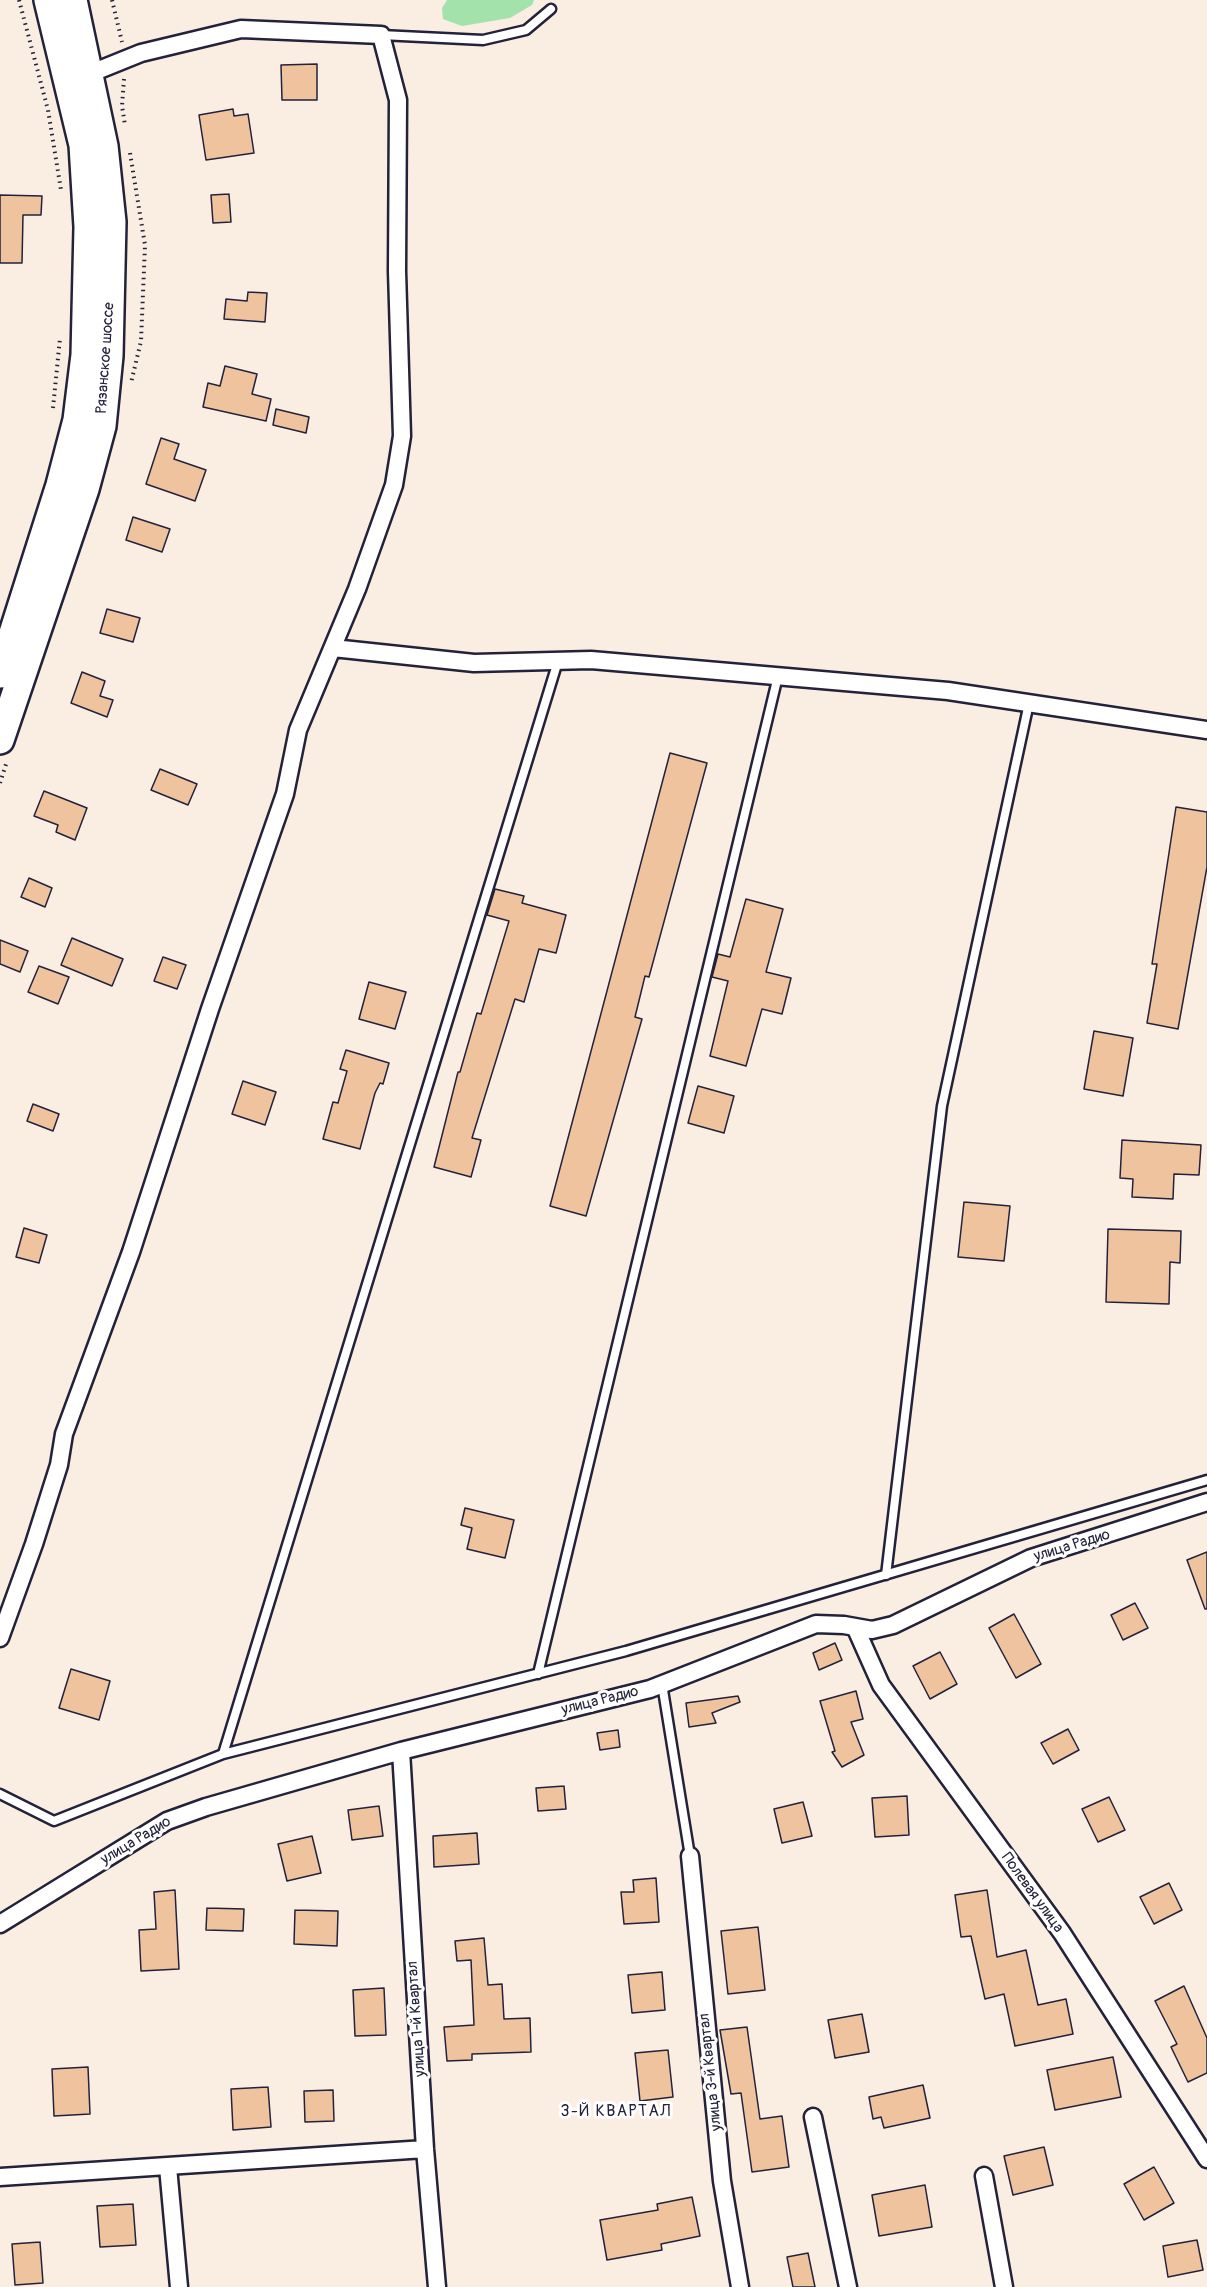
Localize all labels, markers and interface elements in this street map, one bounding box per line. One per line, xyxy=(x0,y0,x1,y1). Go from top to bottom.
street label: Рязанское шоссе xyxy=(93,302,119,414)
street label: улица Радио xyxy=(1032,1526,1112,1566)
street label: улица Радио xyxy=(560,1683,640,1719)
street label: улица Радио xyxy=(98,1813,174,1869)
street label: Полевая улица xyxy=(997,1850,1067,1936)
street label: улица 1-й Квартал xyxy=(404,1961,430,2077)
street label: улица 3-й Квартал xyxy=(696,2012,726,2132)
district label: 3-Й КВАРТАЛ xyxy=(561,2102,671,2122)

